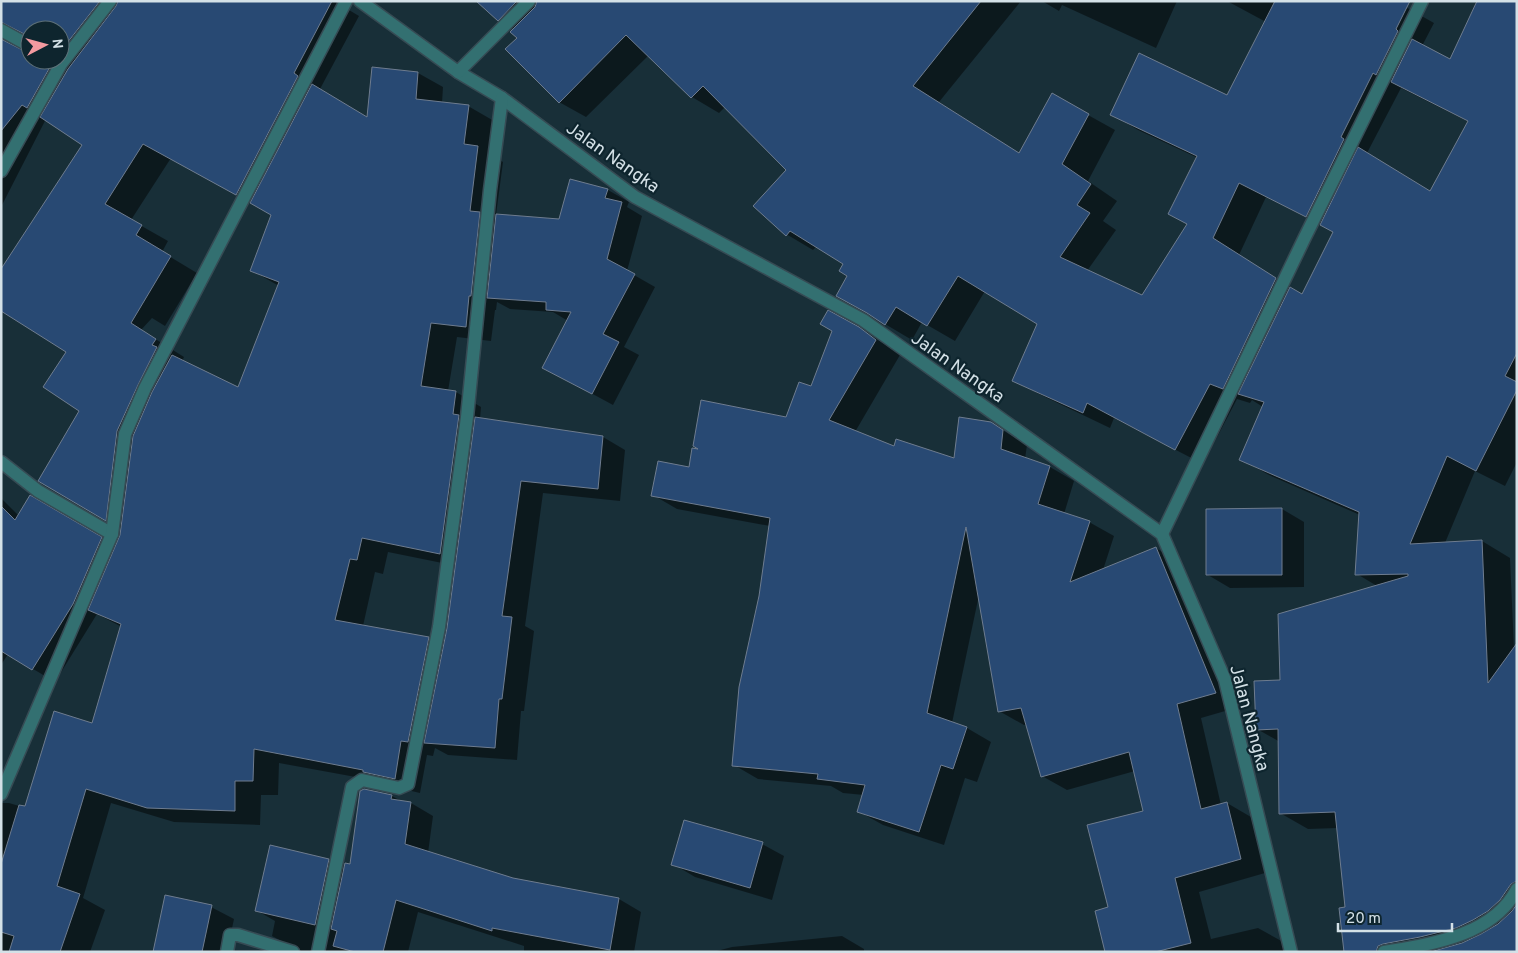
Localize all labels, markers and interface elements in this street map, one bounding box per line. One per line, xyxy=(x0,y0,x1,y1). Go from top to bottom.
north arrow xyxy=(20,20,70,70)
text: N xyxy=(47,38,65,50)
street label: Jalan Nangka xyxy=(561,118,663,199)
street label: Jalan Nangka xyxy=(906,328,1008,409)
street label: Jalan Nangka xyxy=(1223,663,1274,774)
scale bar xyxy=(1338,900,1452,932)
text: 20 m xyxy=(1346,910,1381,929)

